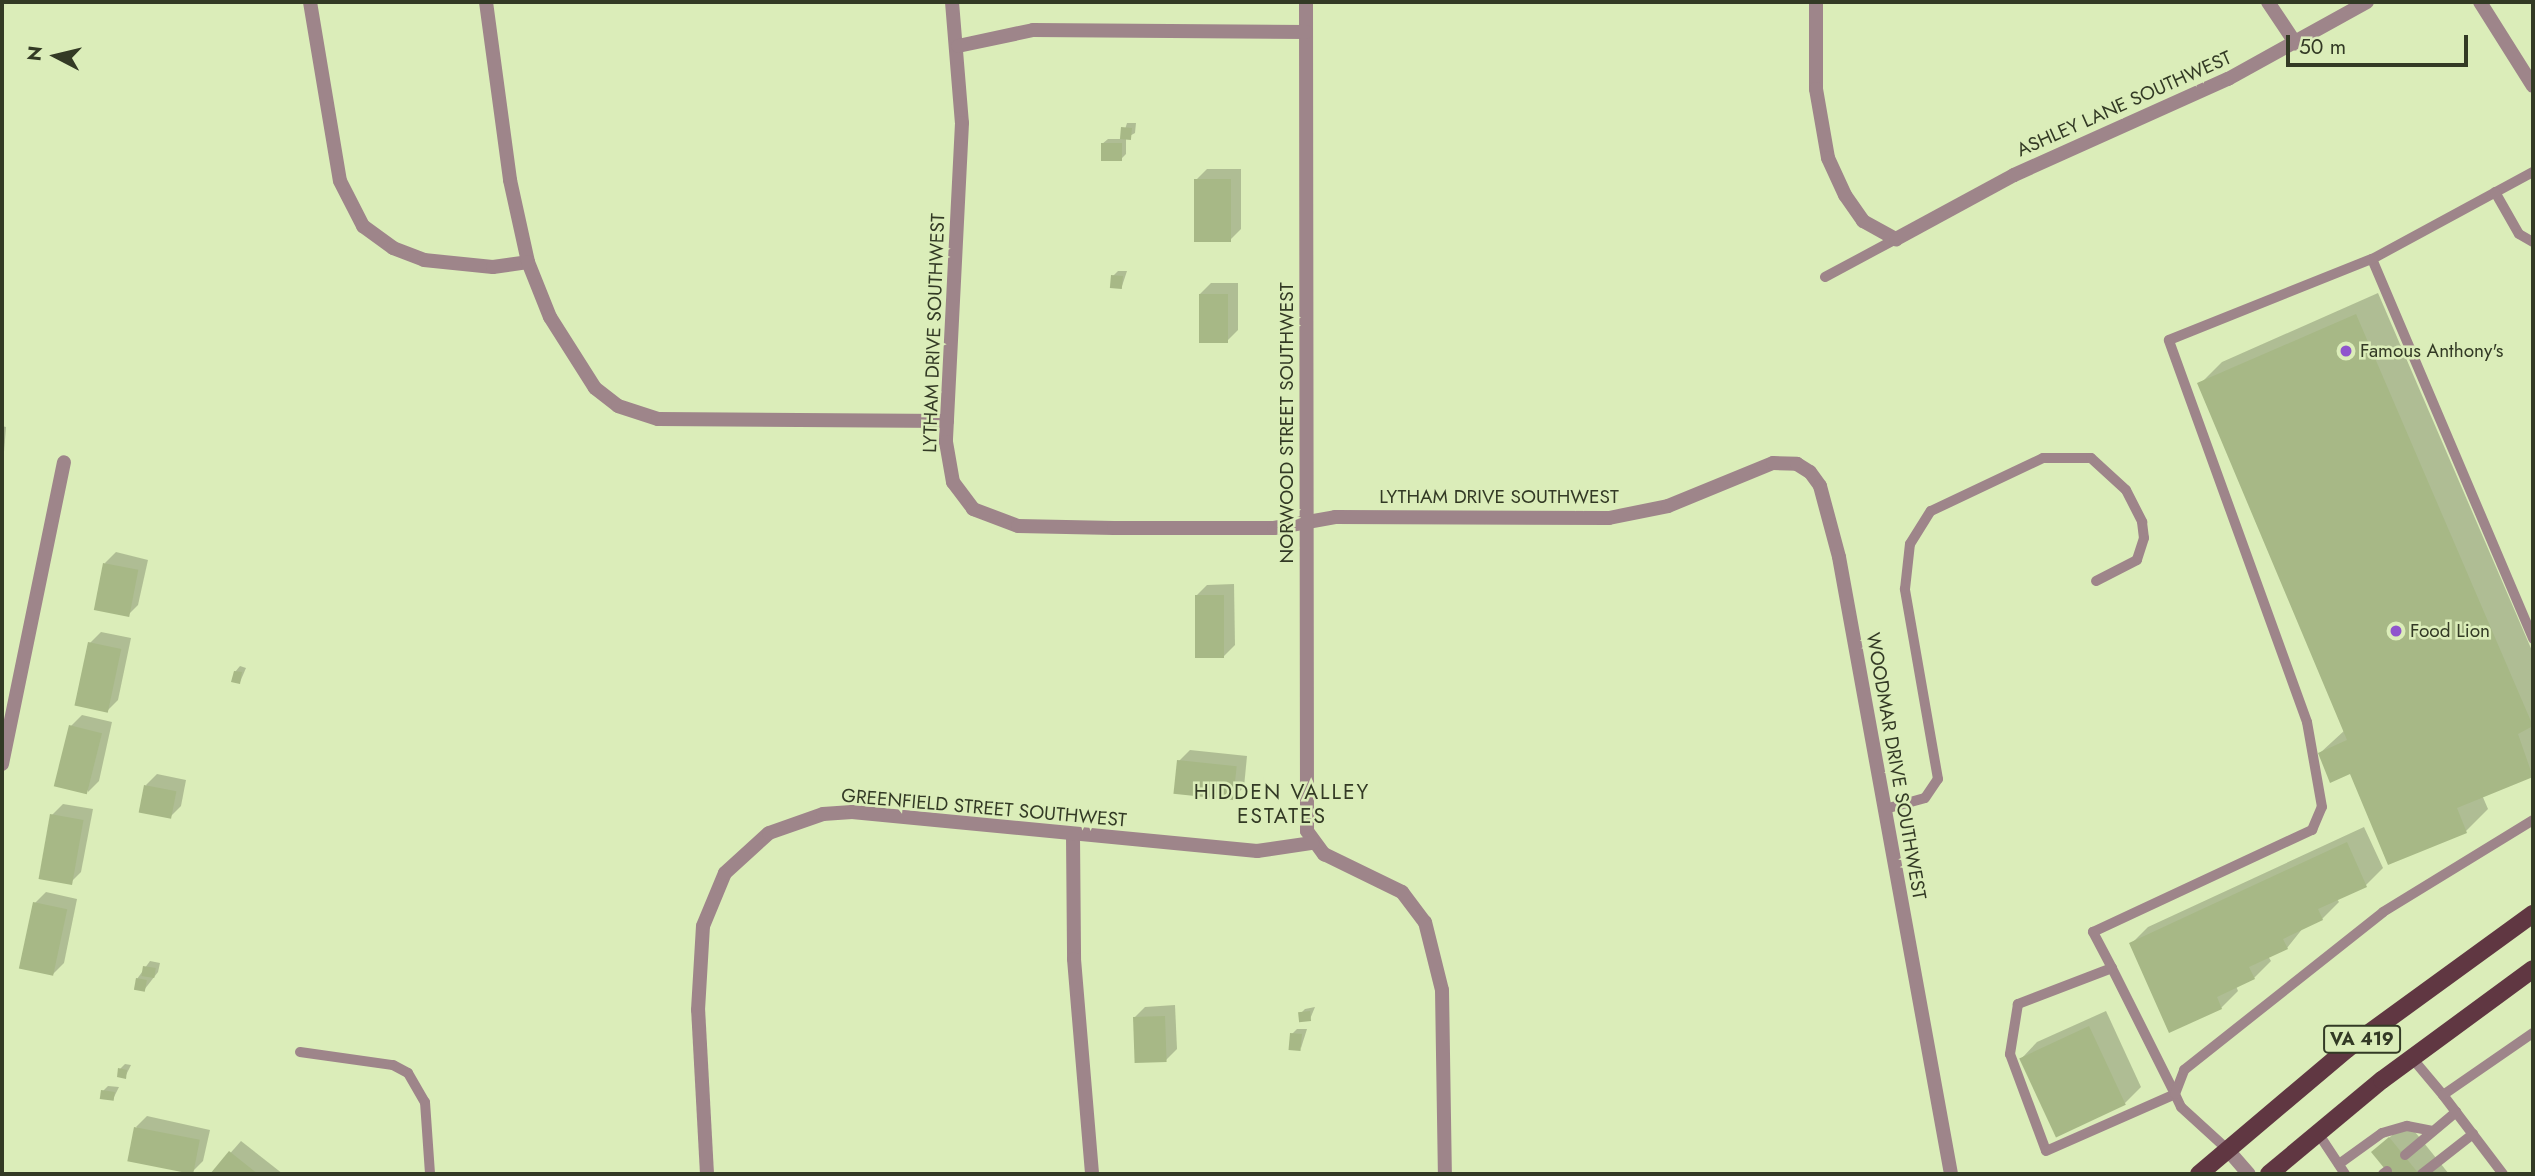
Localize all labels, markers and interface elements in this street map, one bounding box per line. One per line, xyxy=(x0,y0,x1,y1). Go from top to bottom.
north arrow xyxy=(21,21,91,91)
scale bar xyxy=(2290,21,2472,65)
text: 50 m xyxy=(2299,32,2346,62)
text: N xyxy=(20,44,49,63)
street label: ASHLEY LANE SOUTHWEST xyxy=(2013,46,2235,162)
street label: LYTHAM DRIVE SOUTHWEST xyxy=(918,213,950,453)
street label: NORWOOD STREET SOUTHWEST xyxy=(1276,282,1298,564)
place label: Famous Anthony's xyxy=(2360,340,2503,362)
marker: Famous Anthony's xyxy=(2338,343,2354,359)
street label: LYTHAM DRIVE SOUTHWEST xyxy=(1379,486,1619,508)
place label: Food Lion xyxy=(2410,620,2490,642)
marker: Food Lion xyxy=(2388,623,2404,639)
street label: WOODMAR DRIVE SOUTHWEST xyxy=(1861,631,1931,901)
district label: HIDDEN VALLEY ESTATES xyxy=(1195,779,1369,829)
street label: GREENFIELD STREET SOUTHWEST xyxy=(840,784,1128,832)
road number: VA 419 xyxy=(2322,1024,2402,1054)

